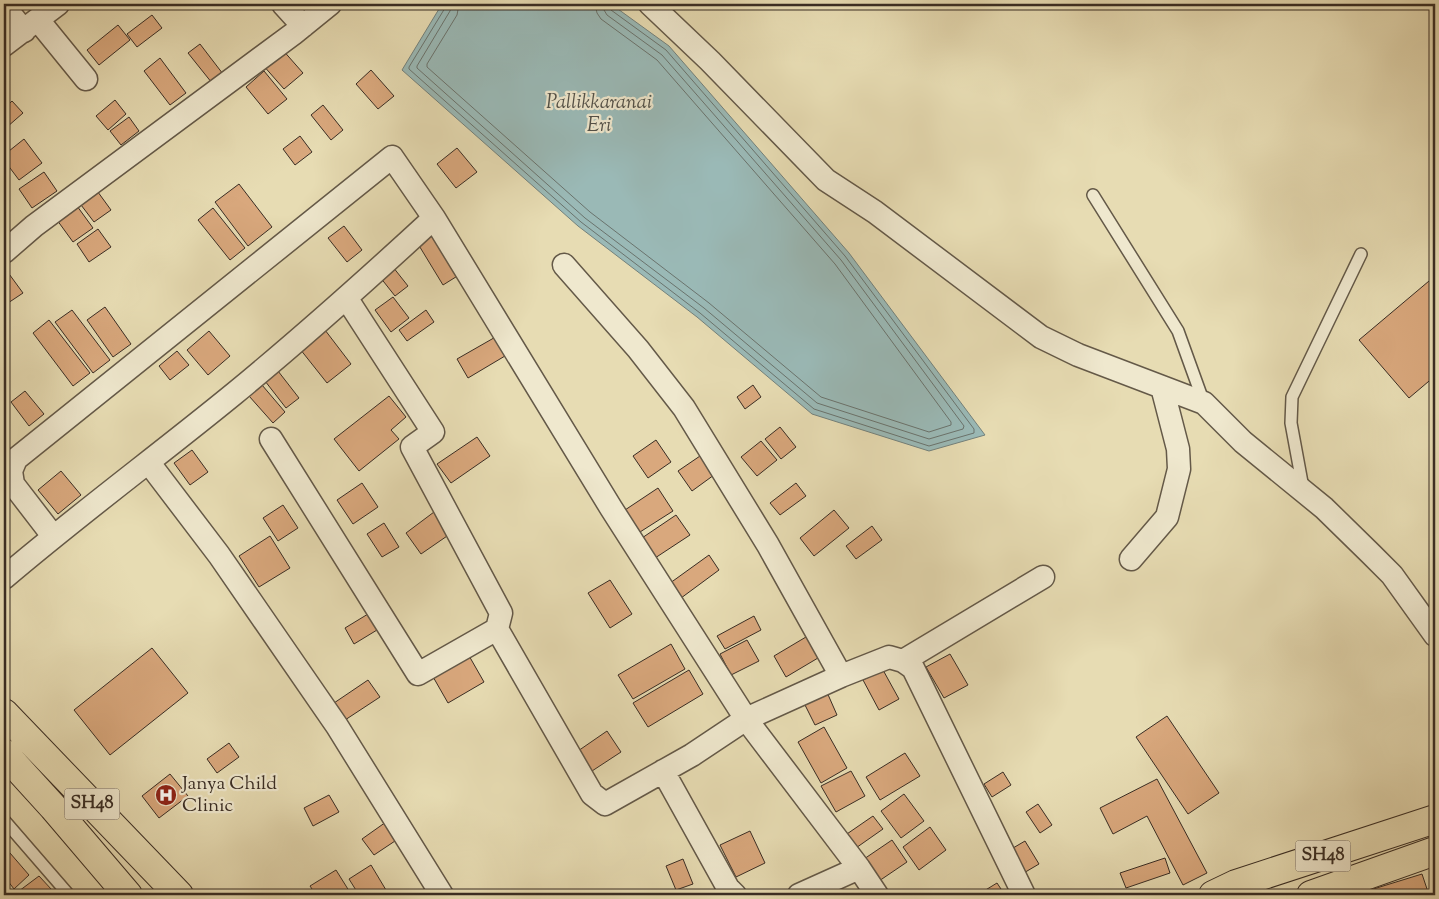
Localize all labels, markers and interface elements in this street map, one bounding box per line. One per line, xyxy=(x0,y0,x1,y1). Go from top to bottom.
water label: Pallikkaranai Eri xyxy=(546,89,652,141)
place label: Janya Child Clinic xyxy=(181,771,277,820)
hospital icon: Janya Child Clinic xyxy=(154,783,178,807)
road number: SH48 xyxy=(64,789,120,820)
road number: SH48 xyxy=(1296,840,1350,871)

